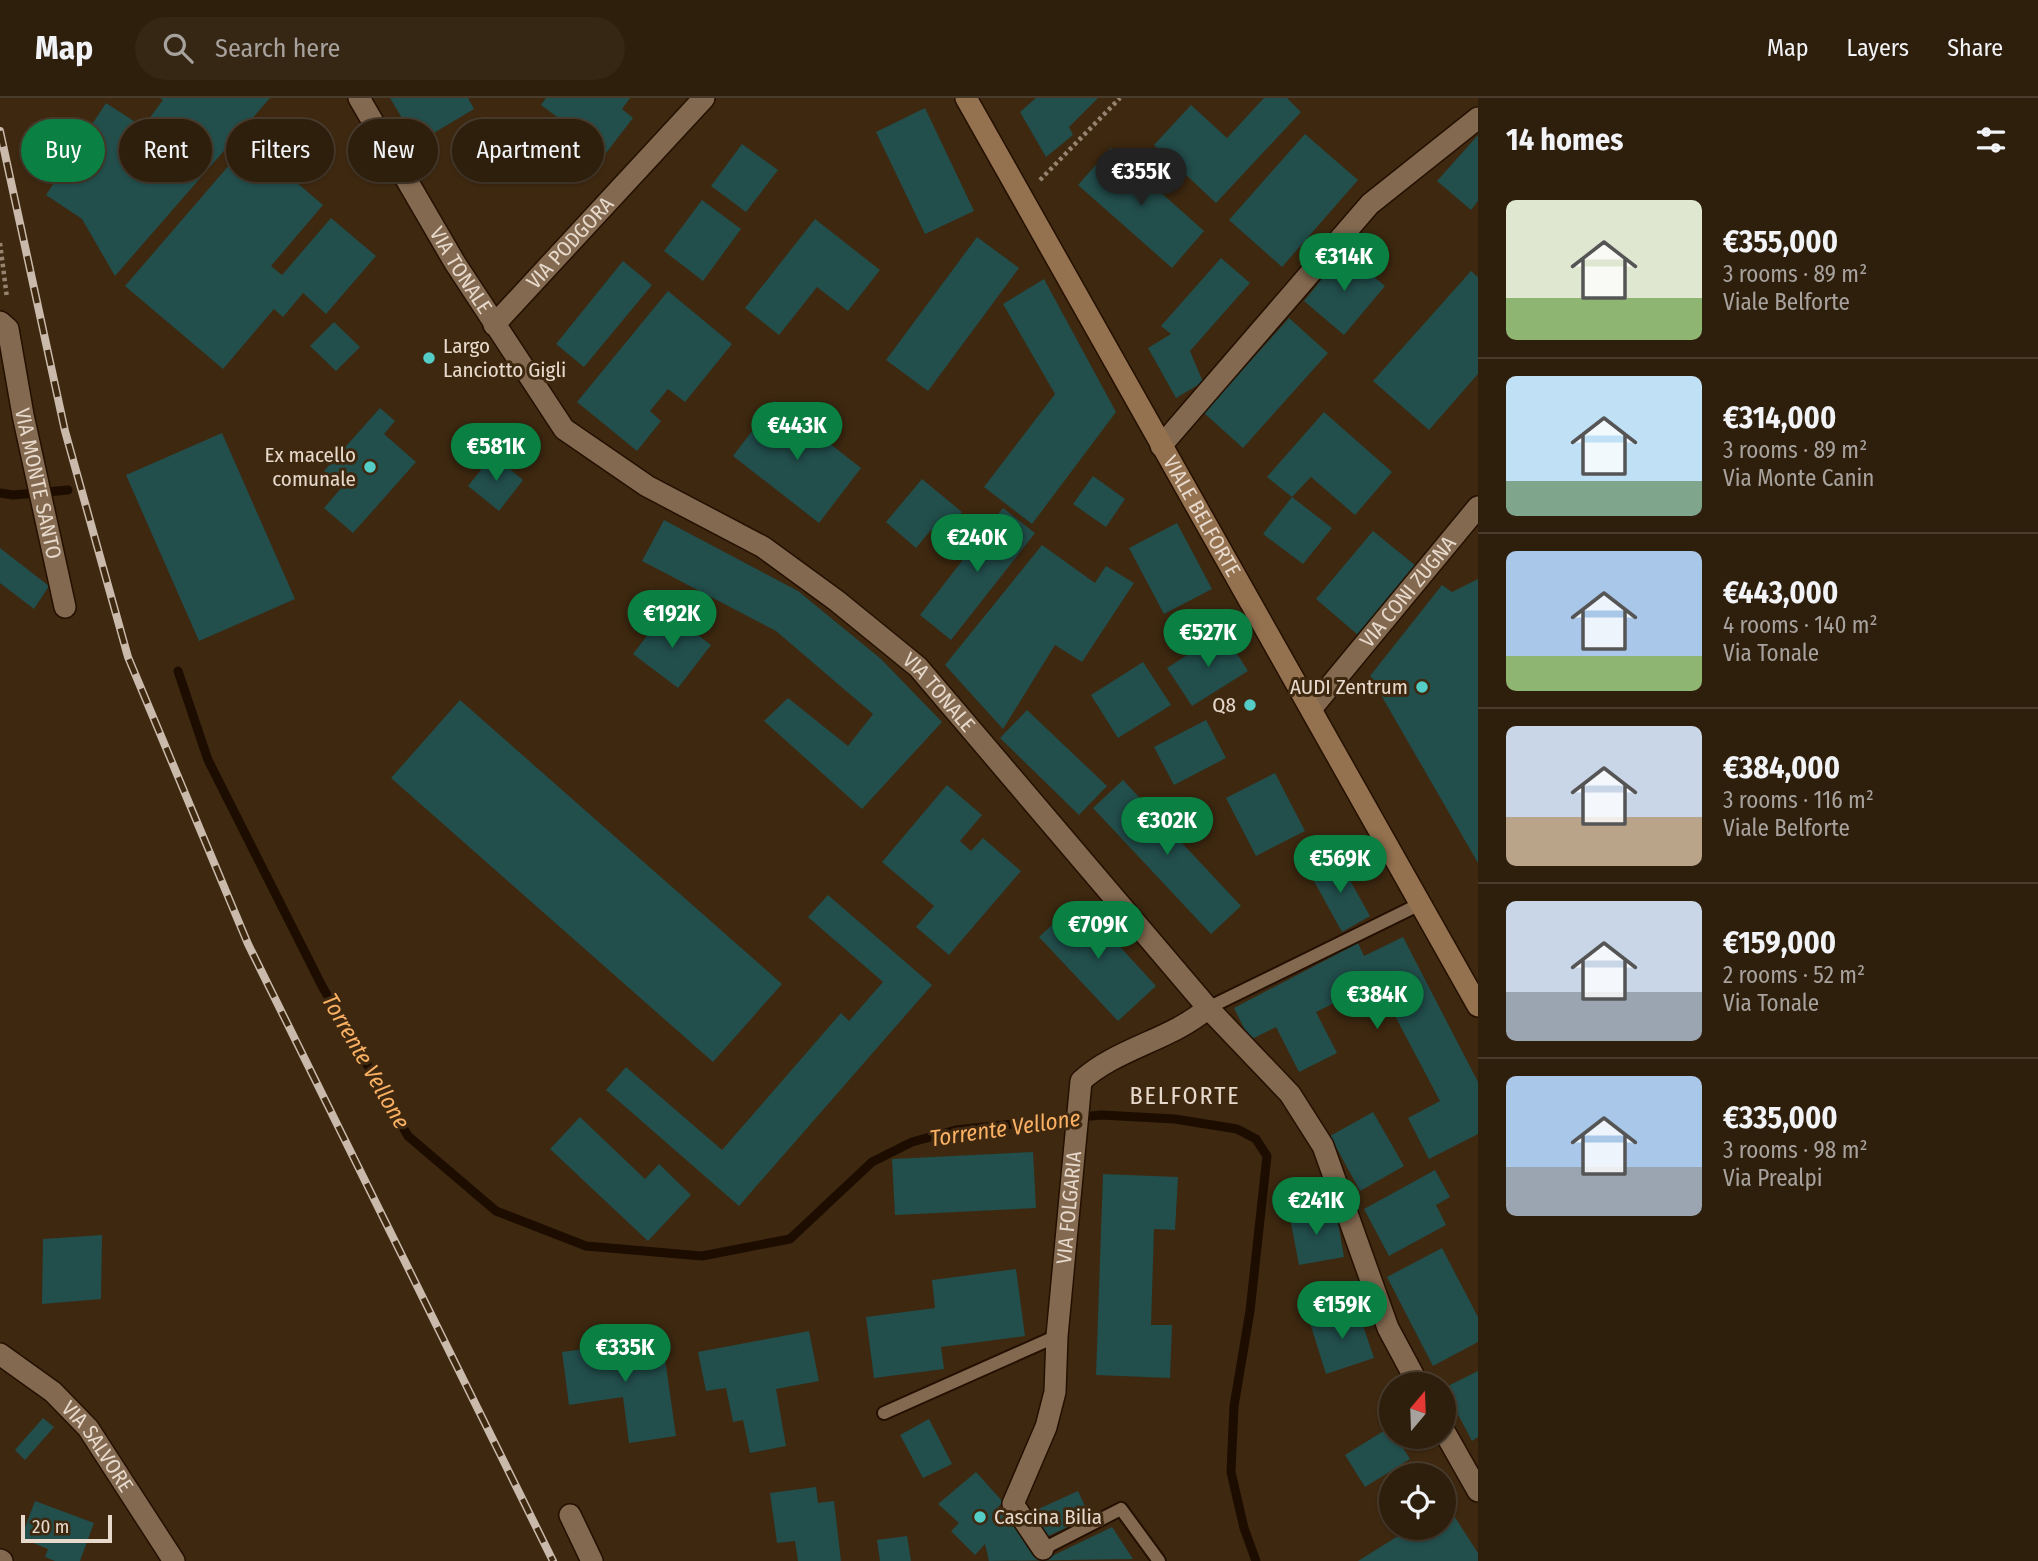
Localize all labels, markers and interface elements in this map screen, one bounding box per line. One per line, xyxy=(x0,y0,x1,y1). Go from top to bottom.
search box xyxy=(135,17,625,80)
text: Map xyxy=(35,28,93,68)
icon: search xyxy=(159,29,197,67)
text: Search here xyxy=(215,33,340,64)
text: Map xyxy=(1767,34,1809,62)
text: Layers xyxy=(1847,34,1909,62)
text: Share xyxy=(1947,34,2003,62)
chip: Buy xyxy=(21,119,105,182)
chip: Rent xyxy=(119,119,212,182)
chip: Filters xyxy=(226,119,334,182)
chip: New xyxy=(348,119,438,182)
chip: Apartment xyxy=(452,119,604,182)
icon: filters xyxy=(1972,121,2010,159)
text: 14 homes xyxy=(1506,122,1623,158)
pin: €355K xyxy=(1092,148,1190,208)
text: €355K xyxy=(1111,157,1171,185)
street label: VIA PODGORA xyxy=(521,191,619,294)
street label: VIA TONALE xyxy=(424,222,498,319)
text: €355,000 xyxy=(1723,224,1838,260)
icon: home xyxy=(1562,228,1646,312)
pin: €314K xyxy=(1295,234,1393,293)
text: €314K xyxy=(1315,242,1373,270)
text: 3 rooms · 89 m² xyxy=(1723,260,1867,288)
text: Viale Belforte xyxy=(1723,288,1850,316)
place label: Largo Lanciotto Gigli xyxy=(443,333,566,383)
marker: Largo Lanciotto Gigli xyxy=(421,350,437,366)
text: €314,000 xyxy=(1723,400,1836,436)
pin: €443K xyxy=(748,402,846,462)
icon: home xyxy=(1562,404,1646,488)
street label: VIA MONTE SANTO xyxy=(9,406,67,561)
text: €443K xyxy=(767,411,827,439)
pin: €581K xyxy=(447,424,545,483)
text: €581K xyxy=(467,432,525,460)
text: 3 rooms · 89 m² xyxy=(1723,436,1867,464)
place label: Ex macello comunale xyxy=(265,442,356,492)
street label: VIALE BELFORTE xyxy=(1157,451,1246,581)
marker: Ex macello comunale xyxy=(362,459,378,475)
text: Via Monte Canin xyxy=(1723,464,1874,492)
pin: €240K xyxy=(928,514,1026,574)
text: €240K xyxy=(947,523,1007,551)
street label: VIA CONI ZUGNA xyxy=(1354,531,1461,653)
text: €443,000 xyxy=(1723,575,1838,611)
icon: home xyxy=(1562,579,1646,663)
pin: €192K xyxy=(623,590,721,650)
text: €192K xyxy=(644,599,700,627)
pin: €527K xyxy=(1159,610,1257,669)
text: 4 rooms · 140 m² xyxy=(1723,611,1878,639)
text: €527K xyxy=(1179,618,1237,646)
text: Via Tonale xyxy=(1723,639,1819,667)
street label: VIA TONALE xyxy=(897,647,981,738)
place label: AUDI Zentrum xyxy=(1290,674,1408,700)
marker: AUDI Zentrum xyxy=(1414,679,1430,695)
place label: Q8 xyxy=(1212,692,1236,718)
marker: Q8 xyxy=(1242,697,1258,713)
text: €384,000 xyxy=(1723,750,1840,786)
icon: home xyxy=(1562,754,1646,838)
text: 3 rooms · 116 m² xyxy=(1723,786,1874,814)
pin: €302K xyxy=(1118,798,1216,857)
text: €302K xyxy=(1137,806,1197,834)
text: Viale Belforte xyxy=(1723,814,1850,842)
pin: €569K xyxy=(1291,836,1389,895)
text: €569K xyxy=(1310,844,1370,872)
pin: €709K xyxy=(1049,902,1147,961)
text: €709K xyxy=(1068,910,1128,938)
text: €159,000 xyxy=(1723,925,1836,961)
icon: home xyxy=(1562,929,1646,1013)
text: 2 rooms · 52 m² xyxy=(1723,961,1865,989)
pin: €384K xyxy=(1328,972,1426,1031)
text: €384K xyxy=(1347,980,1407,1008)
water label: Torrente Vellone xyxy=(316,988,416,1134)
text: Via Tonale xyxy=(1723,989,1819,1017)
district label: BELFORTE xyxy=(1129,1082,1241,1110)
text: €335,000 xyxy=(1723,1100,1838,1136)
water label: Torrente Vellone xyxy=(928,1104,1082,1152)
icon: home xyxy=(1562,1104,1646,1188)
text: 3 rooms · 98 m² xyxy=(1723,1136,1868,1164)
street label: VIA FOLGARIA xyxy=(1051,1150,1087,1265)
text: Via Prealpi xyxy=(1723,1164,1822,1192)
pin: €241K xyxy=(1267,1178,1365,1237)
text: €241K xyxy=(1288,1186,1344,1214)
pin: €159K xyxy=(1293,1282,1391,1341)
text: €159K xyxy=(1313,1290,1371,1318)
pin: €335K xyxy=(576,1324,674,1384)
text: €335K xyxy=(596,1333,654,1361)
north arrow xyxy=(1379,1372,1456,1449)
map controls xyxy=(1379,1372,1456,1540)
street label: VIA SALVORE xyxy=(56,1396,139,1497)
button: locate xyxy=(1379,1463,1456,1540)
place label: Cascina Bilia xyxy=(994,1504,1102,1530)
marker: Cascina Bilia xyxy=(972,1509,988,1525)
scale bar xyxy=(21,1512,112,1544)
text: 20 m xyxy=(32,1515,69,1538)

